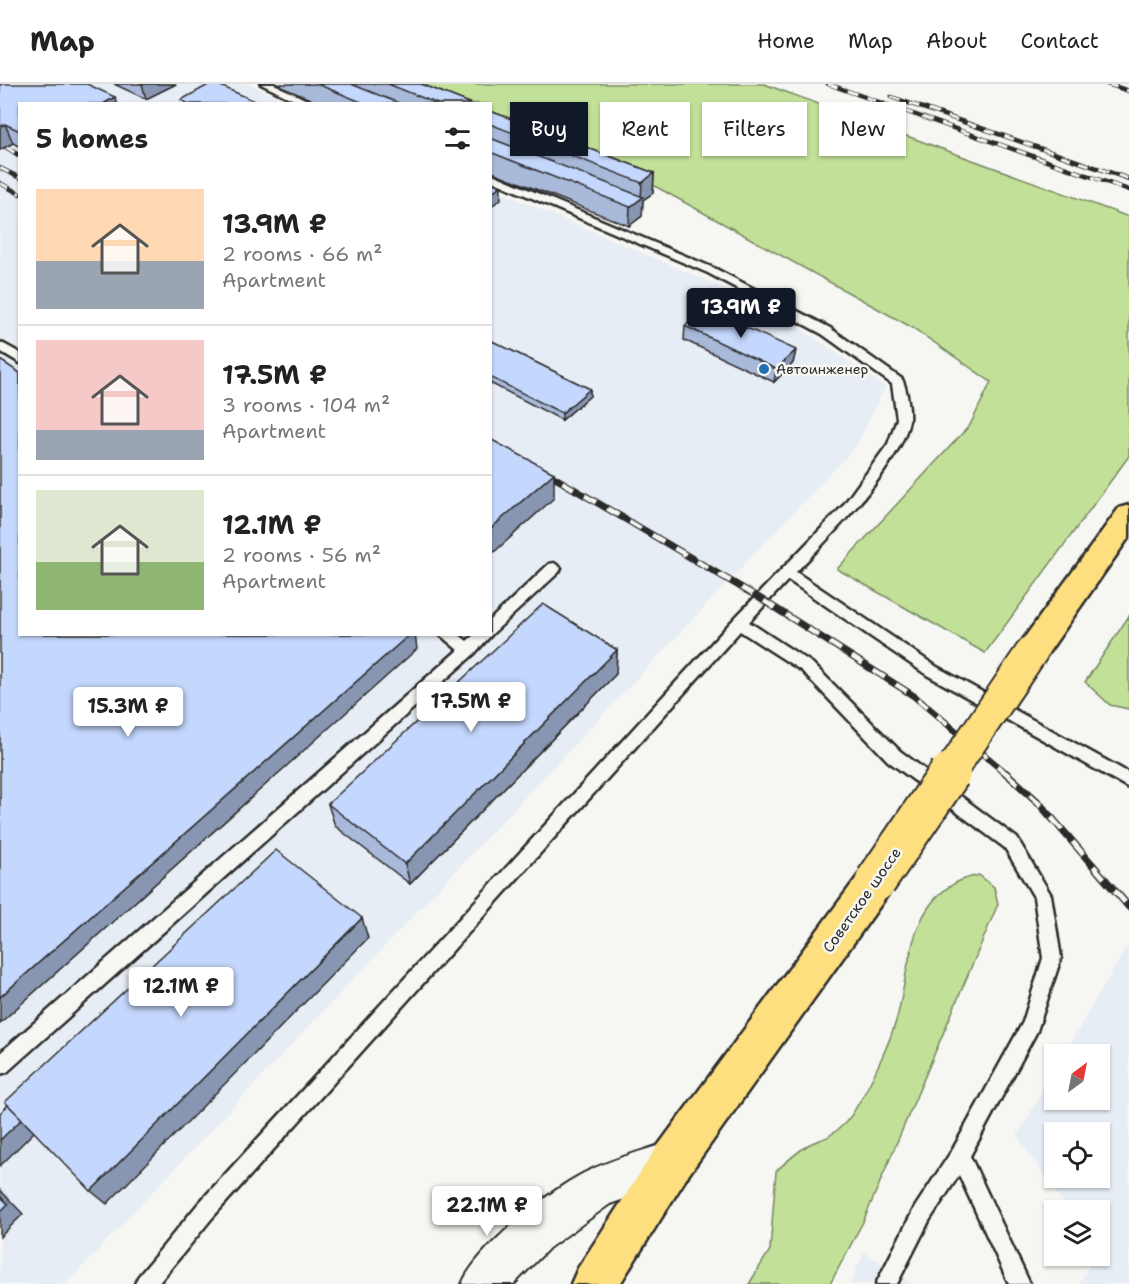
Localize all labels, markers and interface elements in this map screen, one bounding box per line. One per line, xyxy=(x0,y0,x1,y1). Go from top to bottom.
text: Map xyxy=(30,22,95,60)
text: Home xyxy=(757,27,815,55)
text: Map xyxy=(848,27,893,55)
text: About xyxy=(926,27,987,55)
text: Contact xyxy=(1020,27,1099,55)
chip: Buy xyxy=(510,102,588,156)
chip: Rent xyxy=(600,102,690,156)
chip: Filters xyxy=(702,102,807,156)
chip: New xyxy=(819,102,906,156)
text: 5 homes xyxy=(36,121,148,156)
icon: filters xyxy=(441,122,474,155)
text: 13.9M ₽ xyxy=(222,206,327,241)
icon: home xyxy=(84,213,156,285)
text: 2 rooms · 66 m² xyxy=(222,241,383,267)
text: Apartment xyxy=(222,267,326,293)
pin: 13.9M ₽ xyxy=(686,288,796,339)
text: 13.9M ₽ xyxy=(701,294,781,320)
text: 17.5M ₽ xyxy=(222,357,327,392)
place label: Автоинженер xyxy=(776,360,869,378)
marker: Автоинженер xyxy=(757,362,771,376)
icon: home xyxy=(84,364,156,436)
text: 3 rooms · 104 m² xyxy=(222,392,390,418)
text: Apartment xyxy=(222,418,326,444)
text: 12.1M ₽ xyxy=(222,507,322,542)
icon: home xyxy=(84,514,156,586)
text: 2 rooms · 56 m² xyxy=(222,542,381,568)
text: Apartment xyxy=(222,568,326,594)
pin: 17.5M ₽ xyxy=(416,682,526,733)
pin: 15.3M ₽ xyxy=(73,687,183,738)
text: 17.5M ₽ xyxy=(431,688,511,714)
text: 15.3M ₽ xyxy=(87,693,169,719)
street label: Советское шоссе xyxy=(818,843,906,957)
pin: 12.1M ₽ xyxy=(126,967,236,1018)
text: 12.1M ₽ xyxy=(143,973,219,999)
north arrow xyxy=(1044,1044,1110,1110)
map controls xyxy=(1044,1044,1110,1266)
button: locate xyxy=(1044,1122,1110,1188)
pin: 22.1M ₽ xyxy=(432,1186,542,1237)
text: 22.1M ₽ xyxy=(446,1192,528,1218)
button: layers xyxy=(1044,1200,1110,1266)

